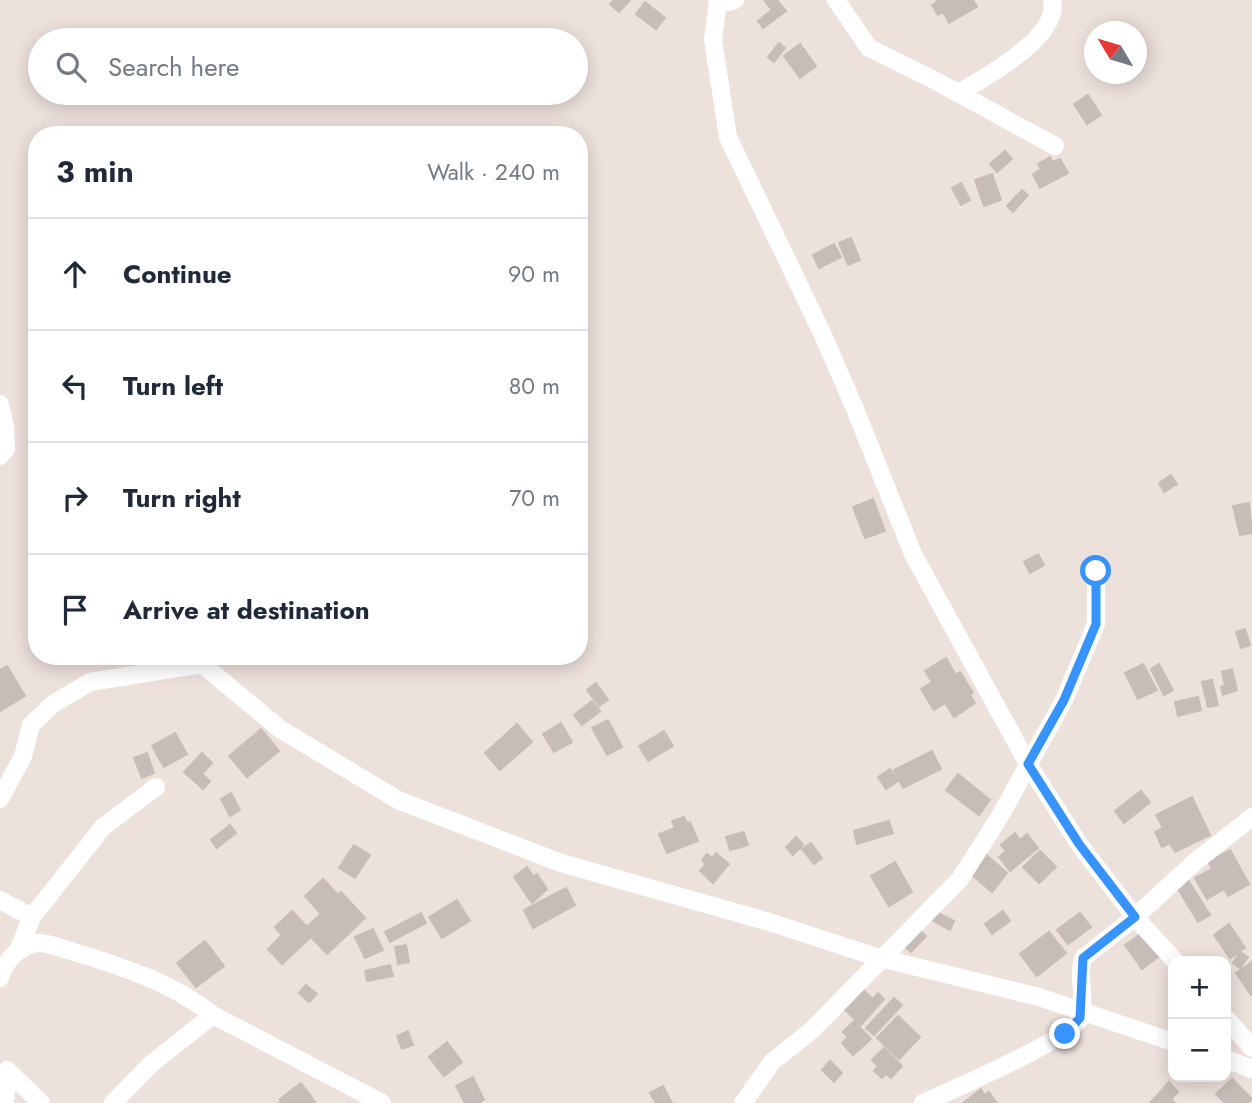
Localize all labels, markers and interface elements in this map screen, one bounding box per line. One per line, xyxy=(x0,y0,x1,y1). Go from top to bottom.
north arrow xyxy=(1084,21,1147,84)
search box xyxy=(28,28,588,105)
icon: search xyxy=(52,48,90,86)
text: Search here xyxy=(108,48,240,86)
text: 3 min xyxy=(56,150,134,193)
text: Walk · 240 m xyxy=(427,155,560,189)
icon: ahead xyxy=(56,255,94,293)
text: Continue xyxy=(123,255,232,293)
text: 90 m xyxy=(508,257,560,291)
icon: left xyxy=(56,367,94,405)
text: Turn left xyxy=(123,367,223,405)
text: 80 m xyxy=(509,369,560,403)
icon: right xyxy=(56,479,94,517)
text: Turn right xyxy=(123,479,241,517)
text: 70 m xyxy=(509,481,560,515)
route start xyxy=(1080,555,1111,586)
icon: arrive xyxy=(56,591,94,629)
text: Arrive at destination xyxy=(123,591,370,629)
map controls xyxy=(1168,956,1231,1082)
button: + xyxy=(1168,956,1231,1019)
route end xyxy=(1049,1018,1080,1049)
button: − xyxy=(1168,1019,1231,1082)

